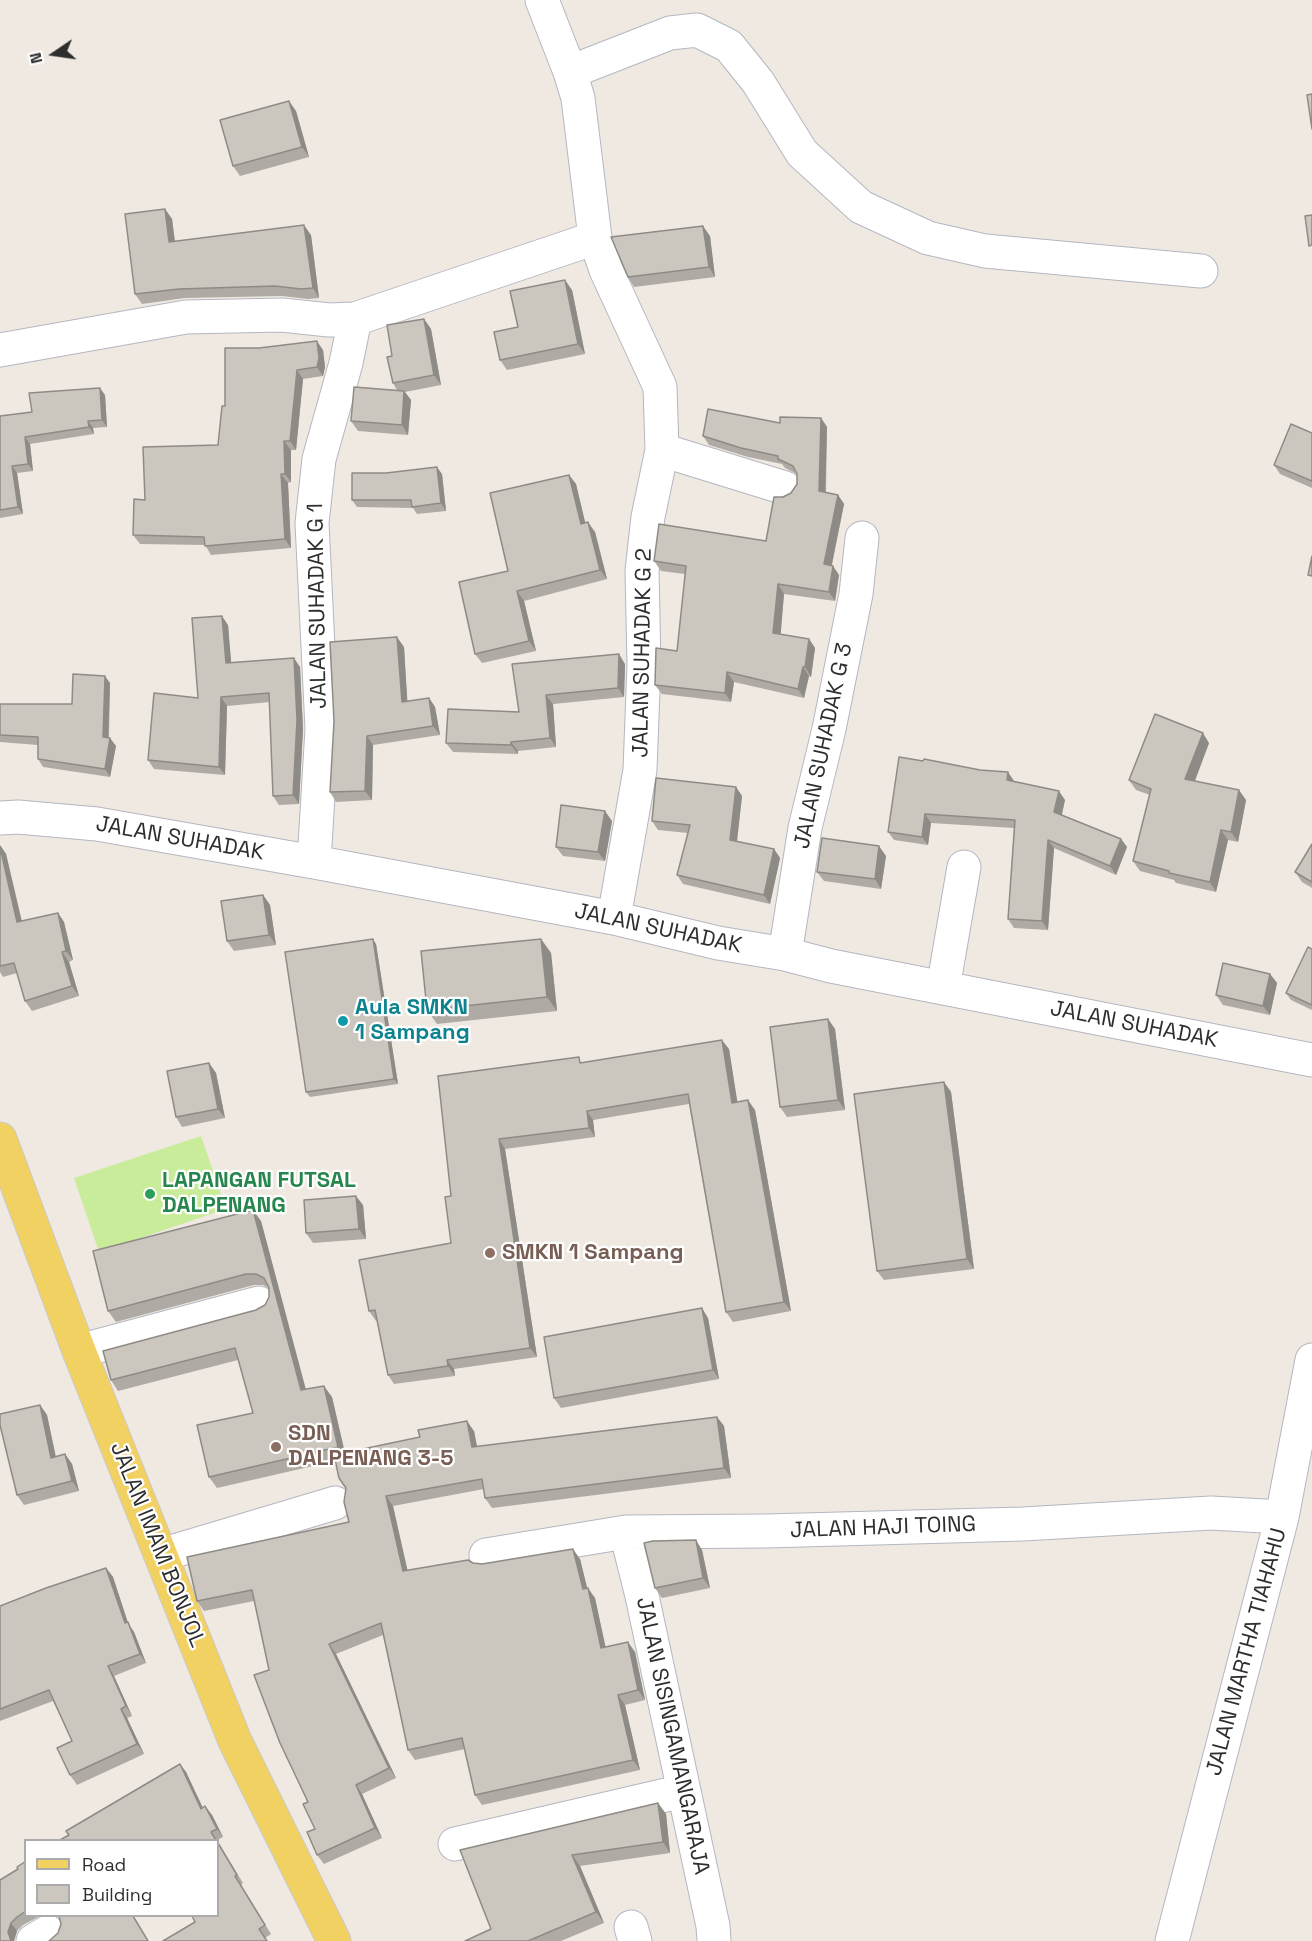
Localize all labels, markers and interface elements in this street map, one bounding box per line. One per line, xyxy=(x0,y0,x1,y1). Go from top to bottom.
north arrow xyxy=(24,24,84,84)
text: N xyxy=(25,51,47,66)
street label: JALAN SUHADAK G 1 xyxy=(303,503,333,709)
street label: JALAN SUHADAK G 2 xyxy=(628,548,658,758)
street label: JALAN SUHADAK G 3 xyxy=(789,641,859,851)
street label: JALAN SUHADAK xyxy=(94,811,266,867)
street label: JALAN SUHADAK xyxy=(572,898,744,960)
place label: Aula SMKN 1 Sampang xyxy=(355,995,470,1046)
street label: JALAN SUHADAK xyxy=(1048,996,1220,1054)
marker: Aula SMKN 1 Sampang xyxy=(336,1014,350,1028)
place label: LAPANGAN FUTSAL DALPENANG xyxy=(162,1168,356,1220)
marker: LAPANGAN FUTSAL DALPENANG xyxy=(143,1187,157,1201)
place label: SMKN 1 Sampang xyxy=(502,1240,684,1266)
marker: SMKN 1 Sampang xyxy=(483,1246,497,1260)
place label: SDN DALPENANG 3-5 xyxy=(288,1421,454,1472)
street label: JALAN IMAM BONJOL xyxy=(104,1439,210,1651)
marker: SDN DALPENANG 3-5 xyxy=(269,1440,283,1454)
street label: JALAN HAJI TOING xyxy=(789,1512,977,1544)
street label: JALAN MARTHA TIAHAHU xyxy=(1201,1525,1293,1779)
street label: JALAN SISINGAMANGARAJA xyxy=(630,1595,714,1877)
legend xyxy=(24,1839,219,1917)
text: Road xyxy=(82,1853,126,1876)
text: Building xyxy=(82,1883,152,1906)

